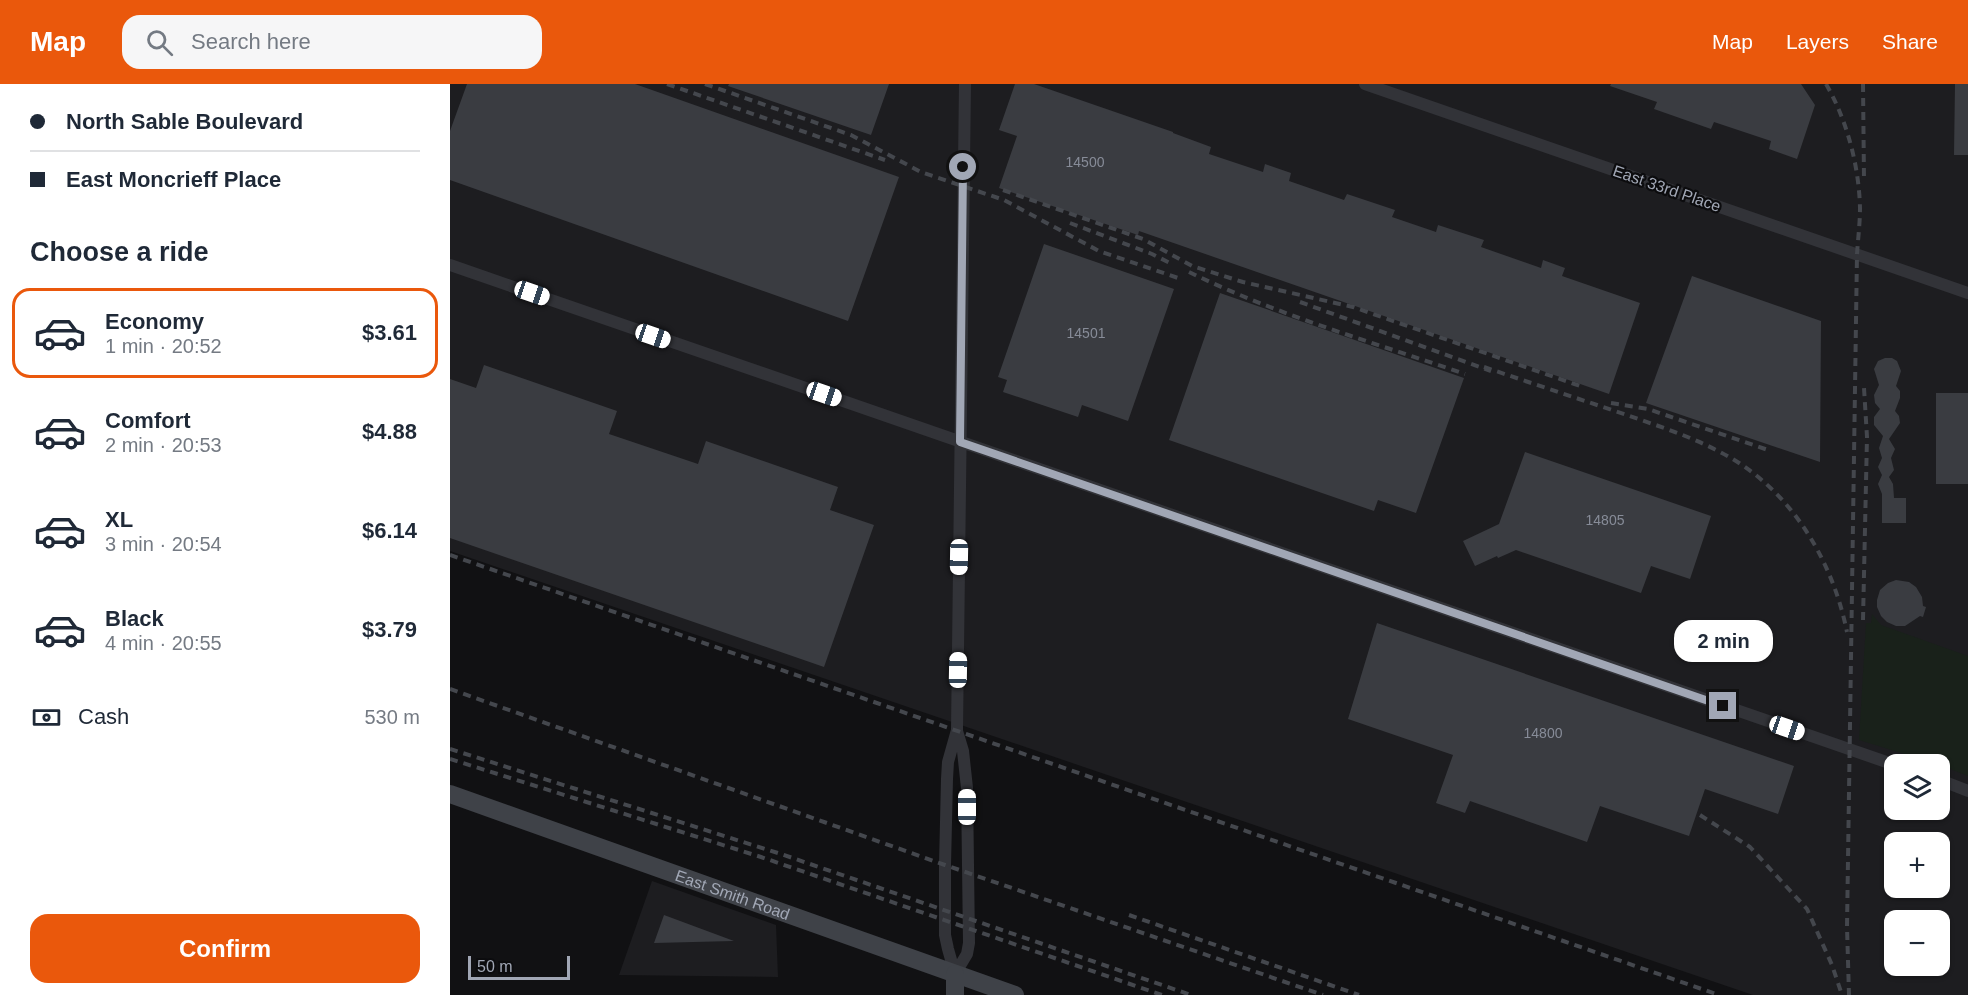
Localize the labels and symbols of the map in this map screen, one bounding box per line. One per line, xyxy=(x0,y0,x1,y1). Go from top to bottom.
route start xyxy=(949,153,976,180)
house number: 14500 xyxy=(1066,154,1105,170)
street label: East 33rd Place xyxy=(1611,162,1723,215)
car xyxy=(512,279,552,307)
car xyxy=(633,322,673,350)
house number: 14501 xyxy=(1067,325,1106,341)
car xyxy=(804,380,844,408)
house number: 14805 xyxy=(1586,512,1625,528)
car xyxy=(950,539,968,575)
callout: 2 min xyxy=(1674,619,1772,661)
car xyxy=(949,652,967,688)
route end xyxy=(1709,692,1736,719)
car xyxy=(1767,714,1807,742)
house number: 14800 xyxy=(1524,725,1563,741)
car xyxy=(958,789,976,825)
street label: East Smith Road xyxy=(673,867,792,923)
scale bar xyxy=(468,953,570,980)

